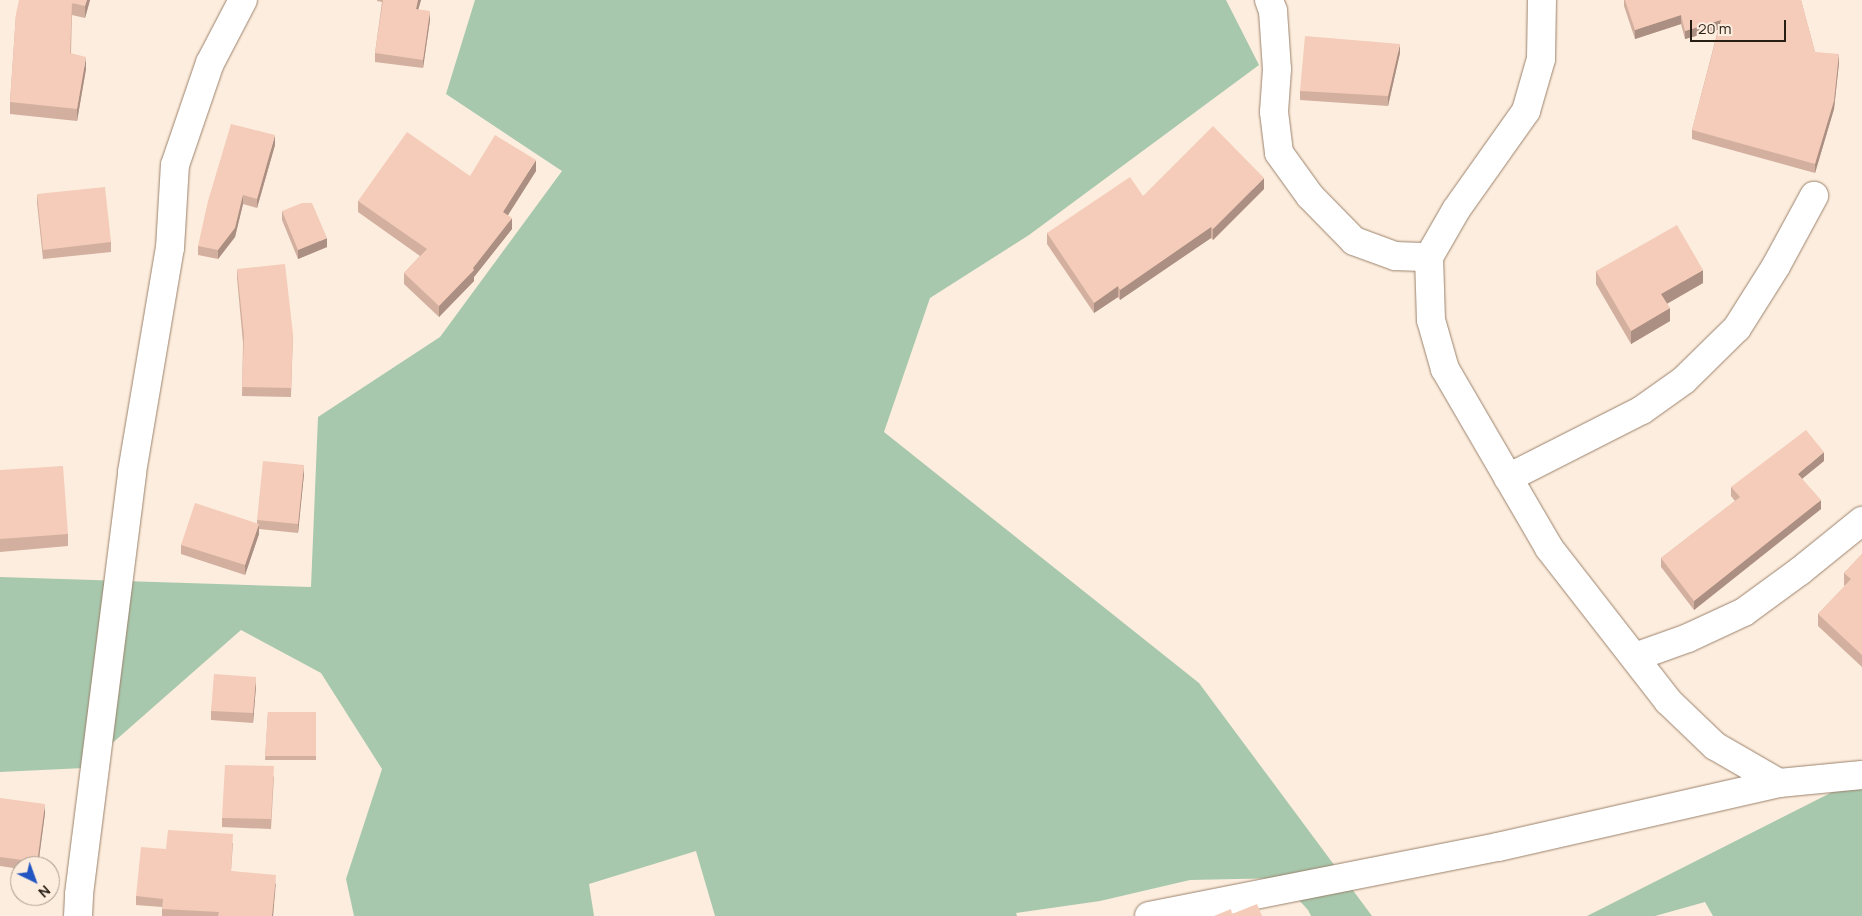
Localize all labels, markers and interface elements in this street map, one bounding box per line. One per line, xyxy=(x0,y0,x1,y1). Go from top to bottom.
scale bar xyxy=(1692,10,1788,42)
text: 20 m xyxy=(1698,18,1731,39)
north arrow xyxy=(10,856,60,906)
text: N xyxy=(35,881,55,902)

